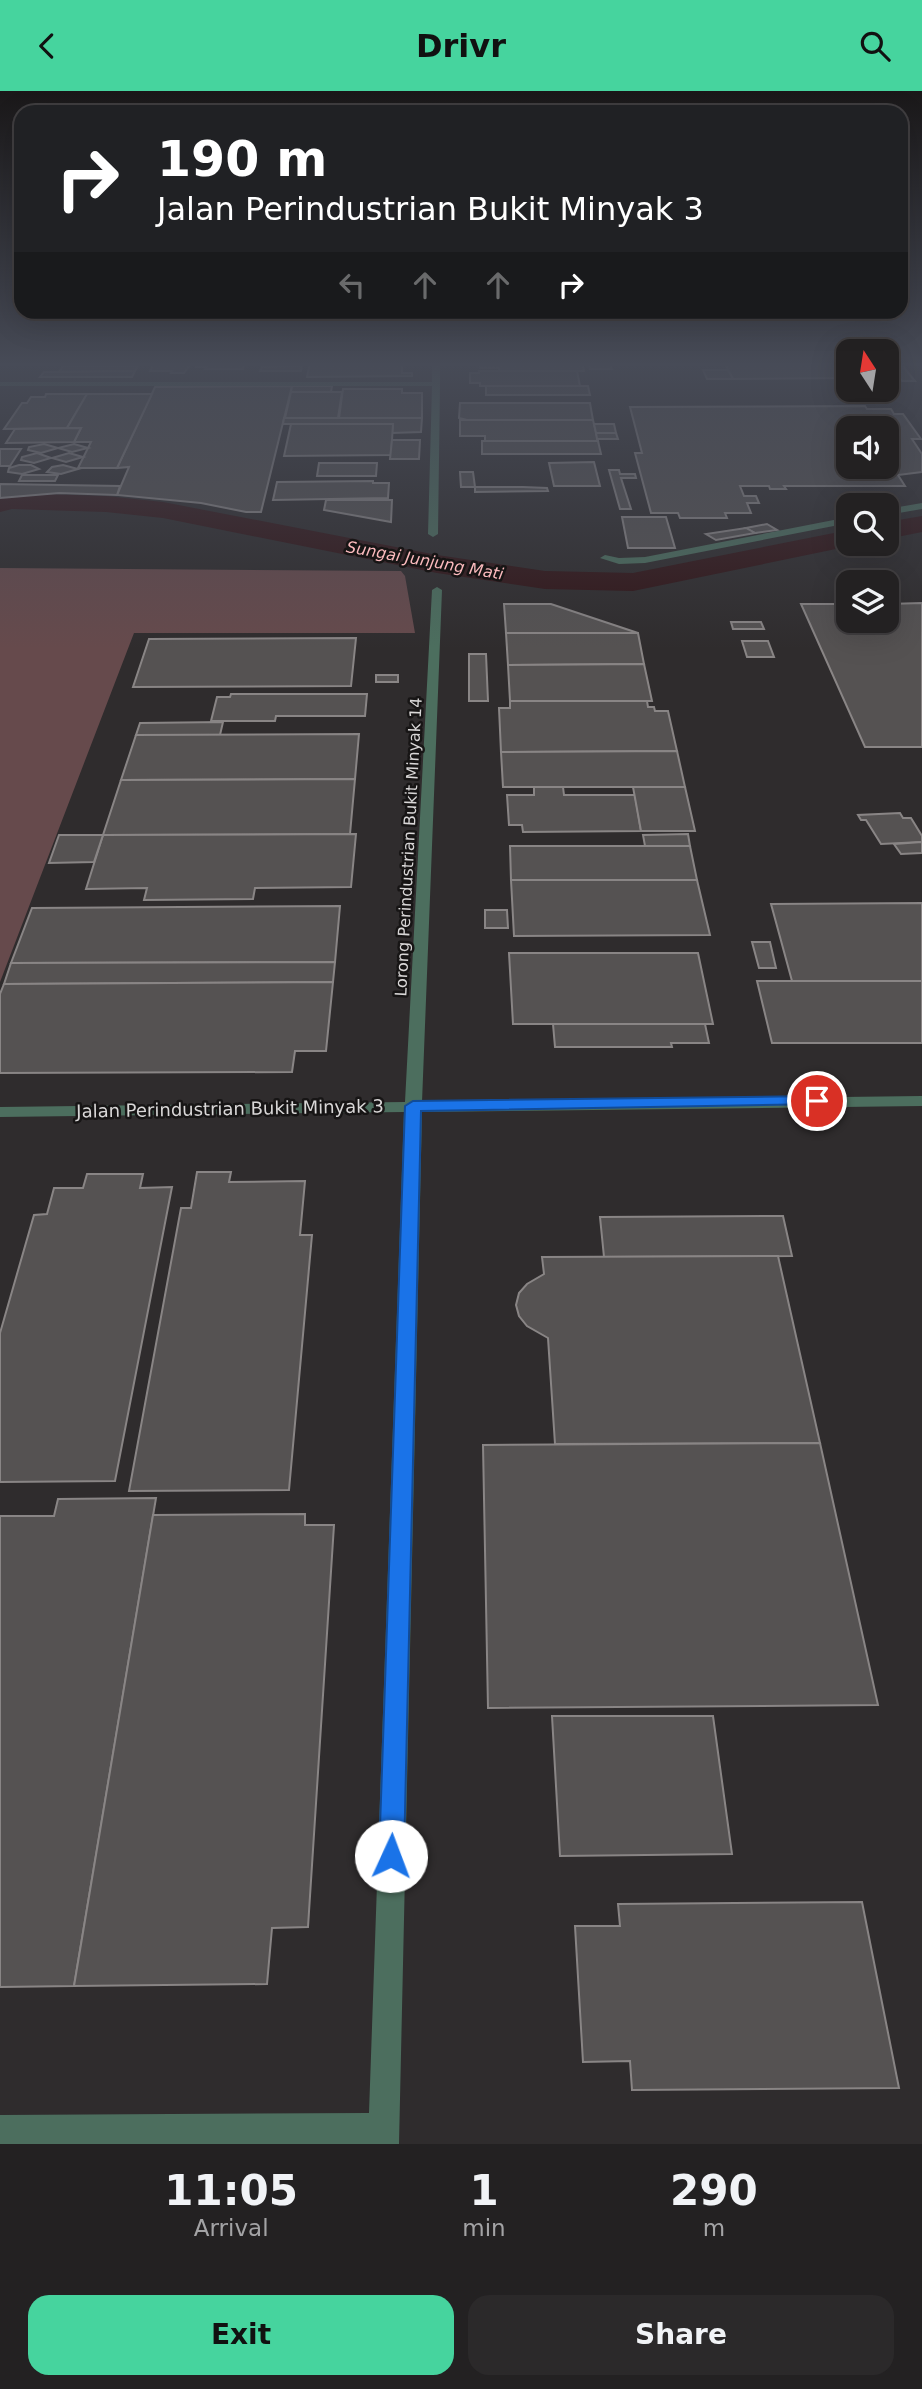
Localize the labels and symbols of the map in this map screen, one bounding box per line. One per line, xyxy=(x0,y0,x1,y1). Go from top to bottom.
north arrow xyxy=(836,339,900,403)
water label: Sungai Junjung Mati xyxy=(345,537,506,584)
street label: Lorong Perindustrian Bukit Minyak 14 xyxy=(391,697,426,997)
pin xyxy=(787,1071,847,1131)
street label: Jalan Perindustrian Bukit Minyak 3 xyxy=(75,1095,384,1122)
position arrow xyxy=(354,1819,428,1893)

